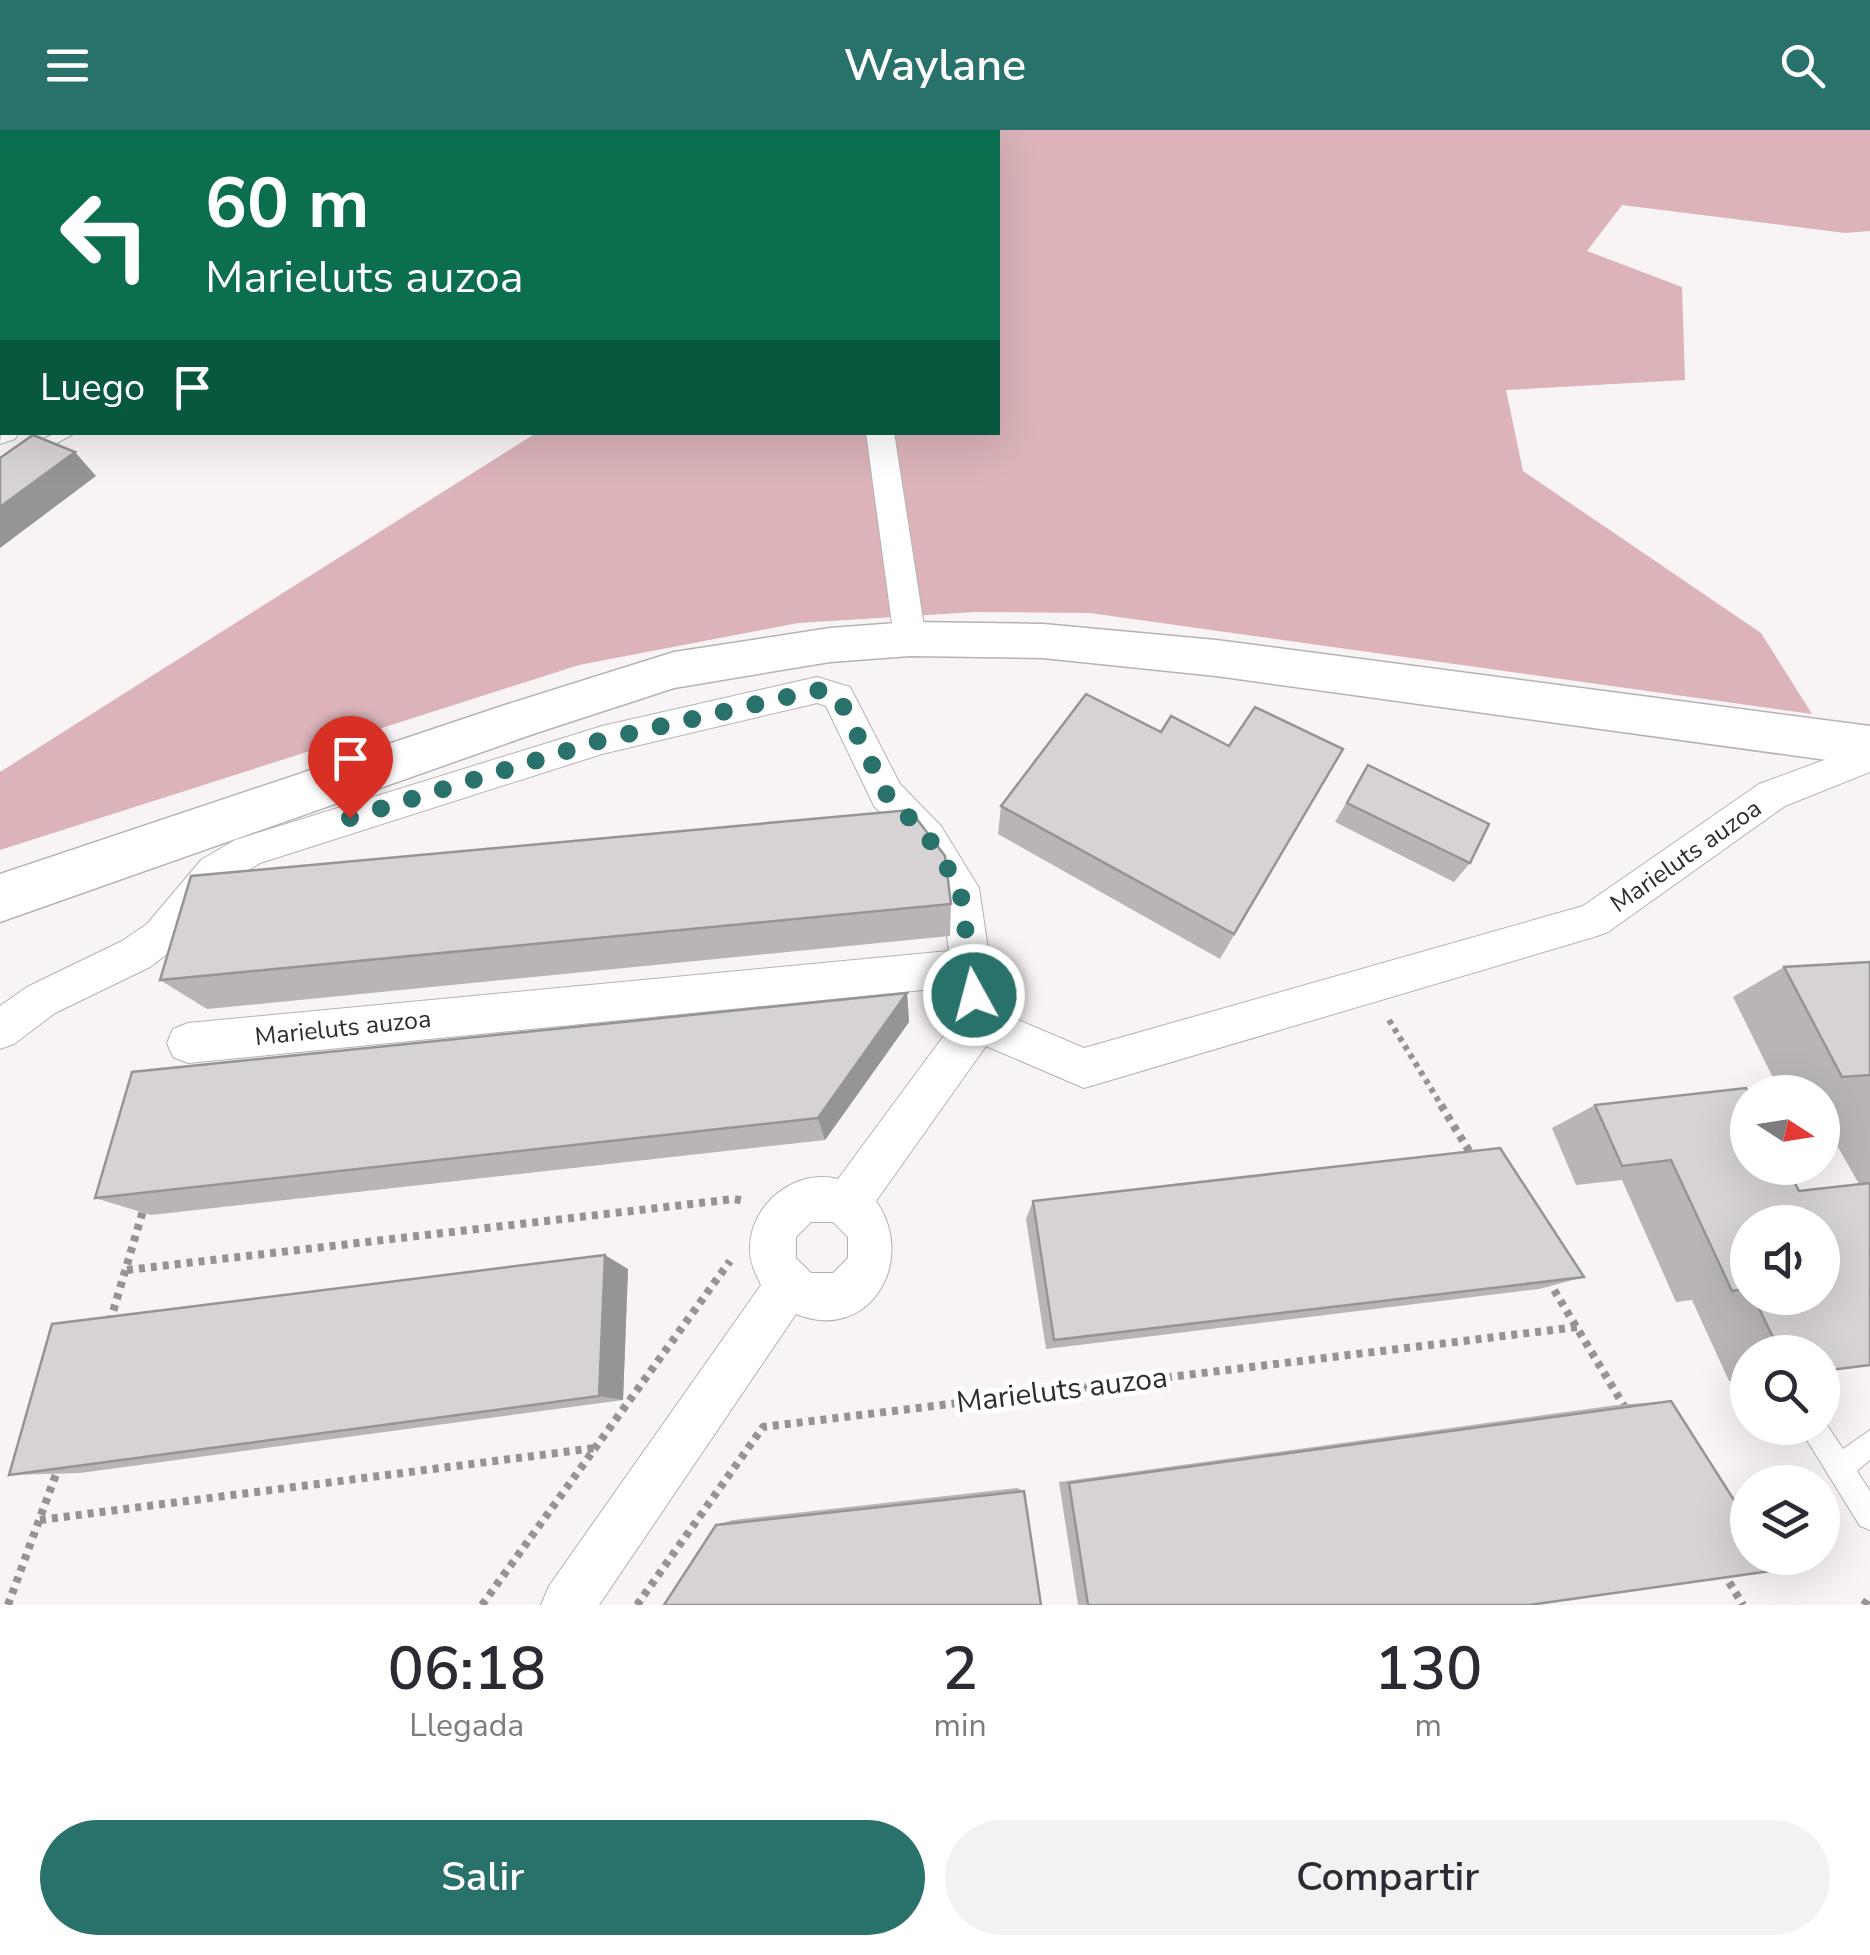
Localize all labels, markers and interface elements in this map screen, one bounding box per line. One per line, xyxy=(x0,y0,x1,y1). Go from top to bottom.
text: Waylane xyxy=(844,35,1026,96)
icon: menu xyxy=(40,38,95,93)
icon: search xyxy=(1775,38,1830,93)
text: 60 m xyxy=(205,156,369,252)
icon: left xyxy=(40,170,170,300)
text: Marieluts auzoa xyxy=(205,247,524,308)
icon: arrive xyxy=(165,360,220,415)
text: Luego xyxy=(40,362,145,413)
pin xyxy=(308,716,393,819)
icon: arrive xyxy=(323,731,378,786)
street label: Marieluts auzoa xyxy=(1604,791,1768,921)
position arrow xyxy=(922,943,1026,1047)
street label: Marieluts auzoa xyxy=(253,1002,433,1054)
north arrow xyxy=(1730,1075,1840,1185)
map controls xyxy=(1730,1075,1840,1575)
button: sound xyxy=(1730,1205,1840,1315)
button: search xyxy=(1730,1335,1840,1445)
street label: Marieluts auzoa xyxy=(954,1357,1170,1423)
button: layers xyxy=(1730,1465,1840,1575)
text: 06:18 xyxy=(388,1628,546,1710)
text: 2 xyxy=(942,1628,978,1710)
text: 130 xyxy=(1374,1628,1482,1710)
text: Llegada xyxy=(409,1704,524,1747)
text: min xyxy=(934,1704,987,1747)
text: m xyxy=(1415,1704,1442,1747)
button: Salir xyxy=(40,1820,925,1935)
button: Compartir xyxy=(945,1820,1830,1935)

